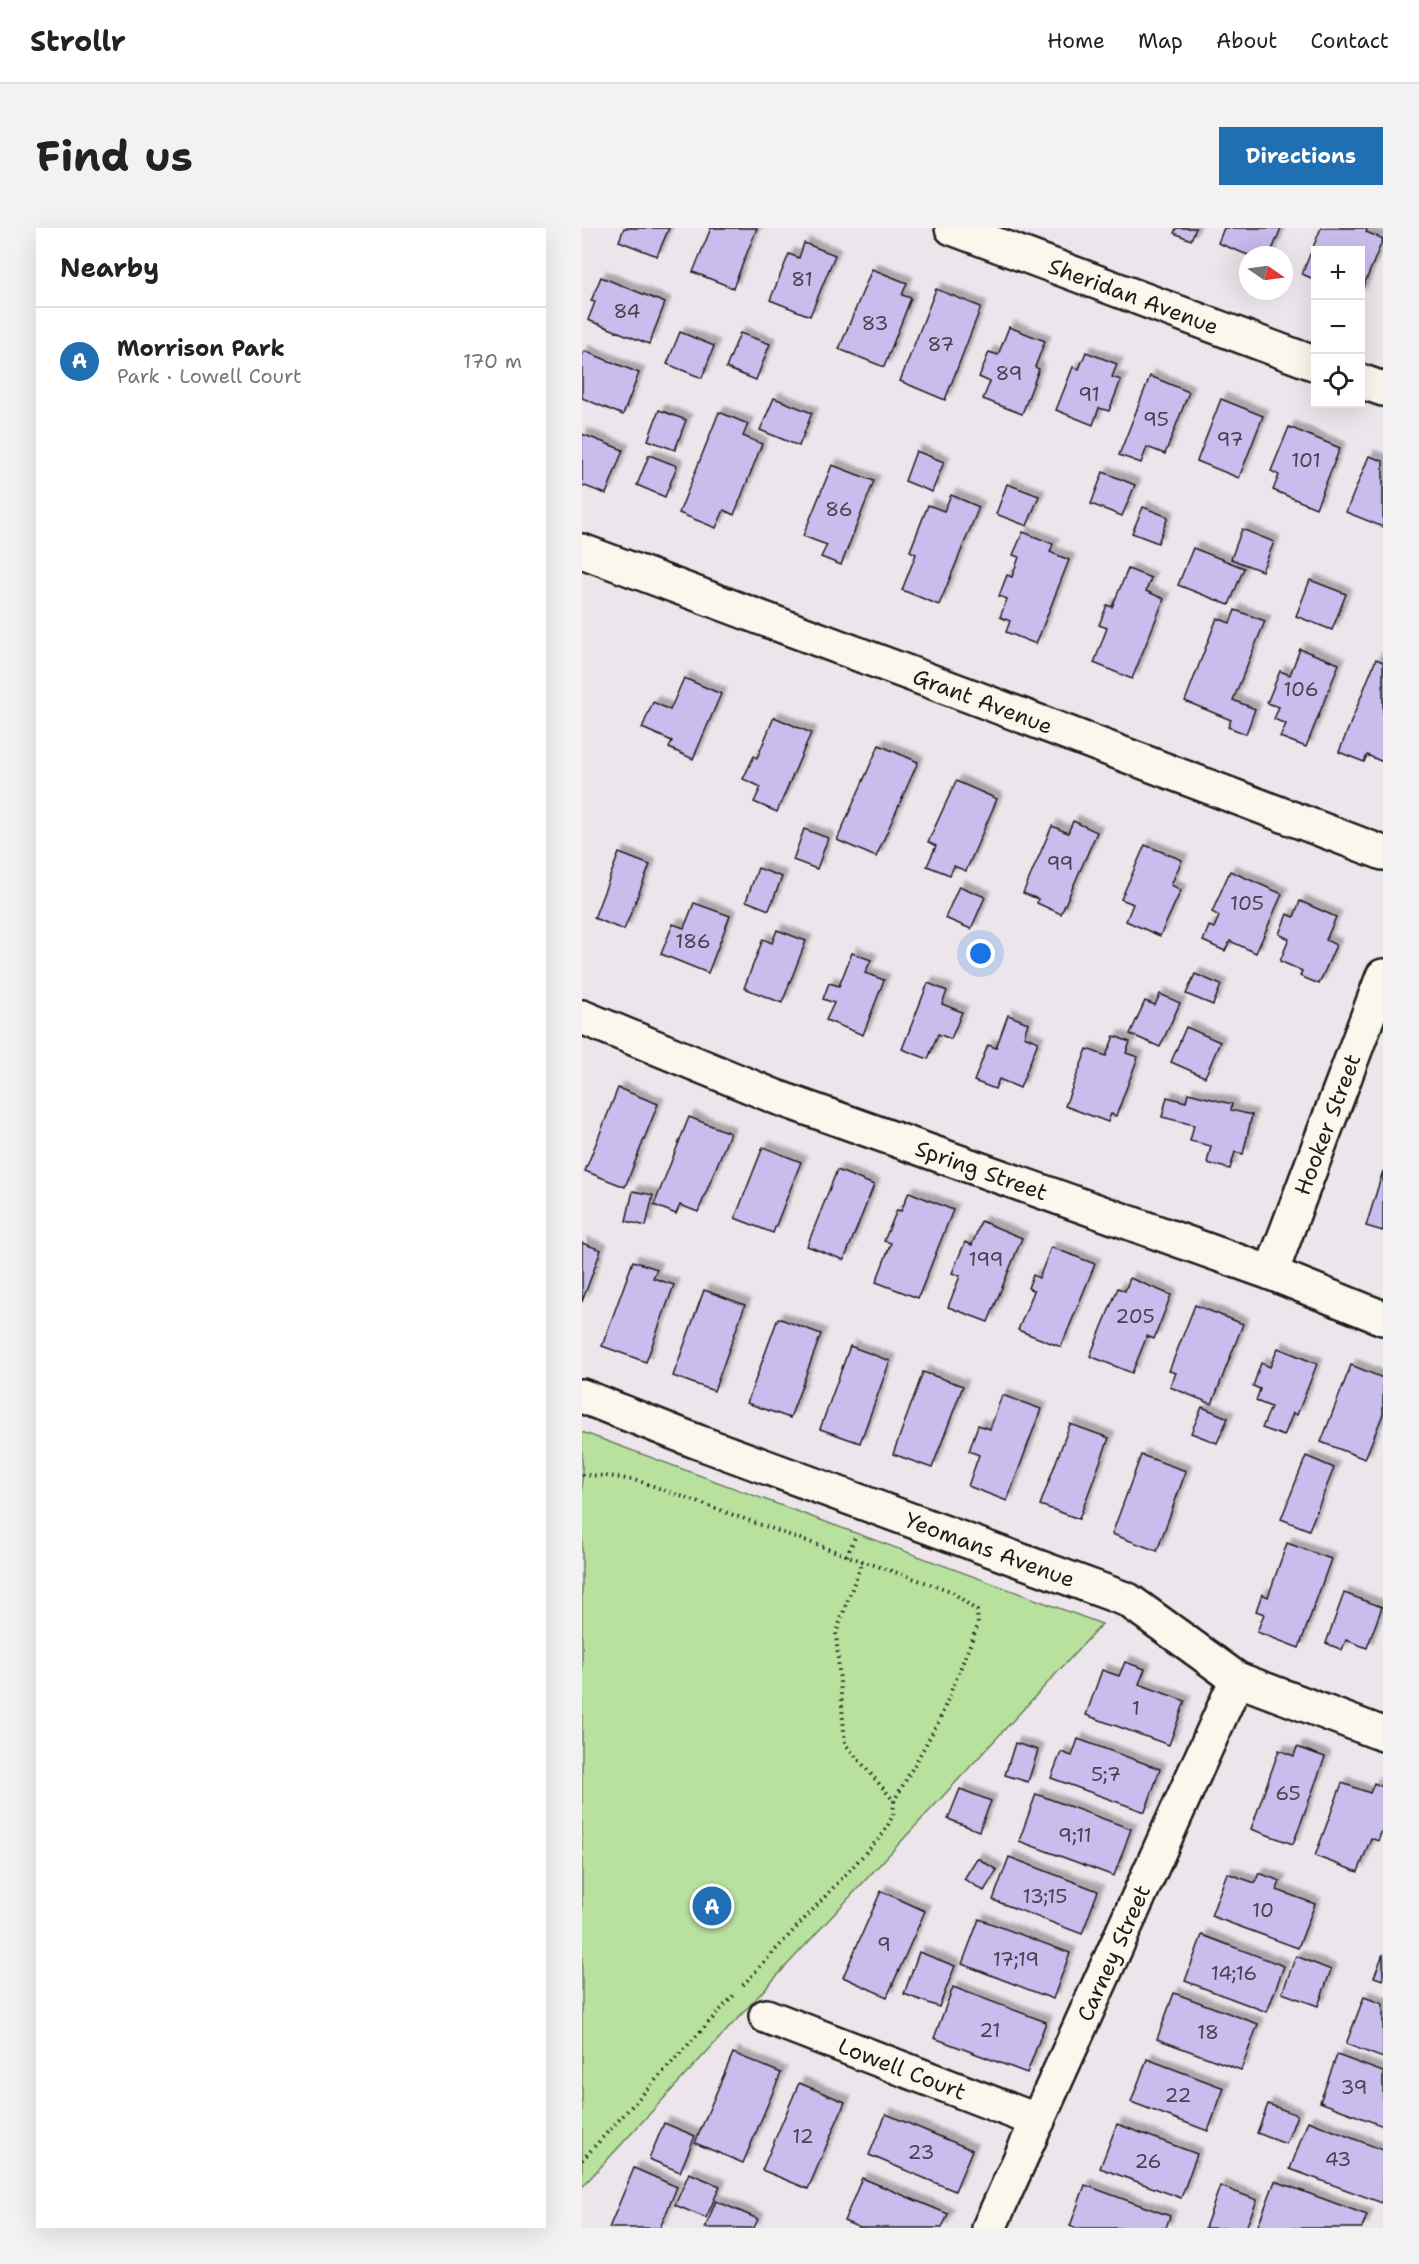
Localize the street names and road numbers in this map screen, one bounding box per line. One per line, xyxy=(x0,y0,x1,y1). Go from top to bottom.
street label: Sheridan Avenue xyxy=(1044,251,1223,341)
street label: Grant Avenue xyxy=(909,662,1057,741)
street label: Hooker Street xyxy=(1288,1050,1367,1199)
street label: Spring Street xyxy=(911,1134,1051,1207)
street label: Yeomans Avenue xyxy=(901,1505,1079,1594)
street label: Carney Street xyxy=(1070,1880,1157,2026)
street label: Lowell Court xyxy=(834,2031,970,2107)

